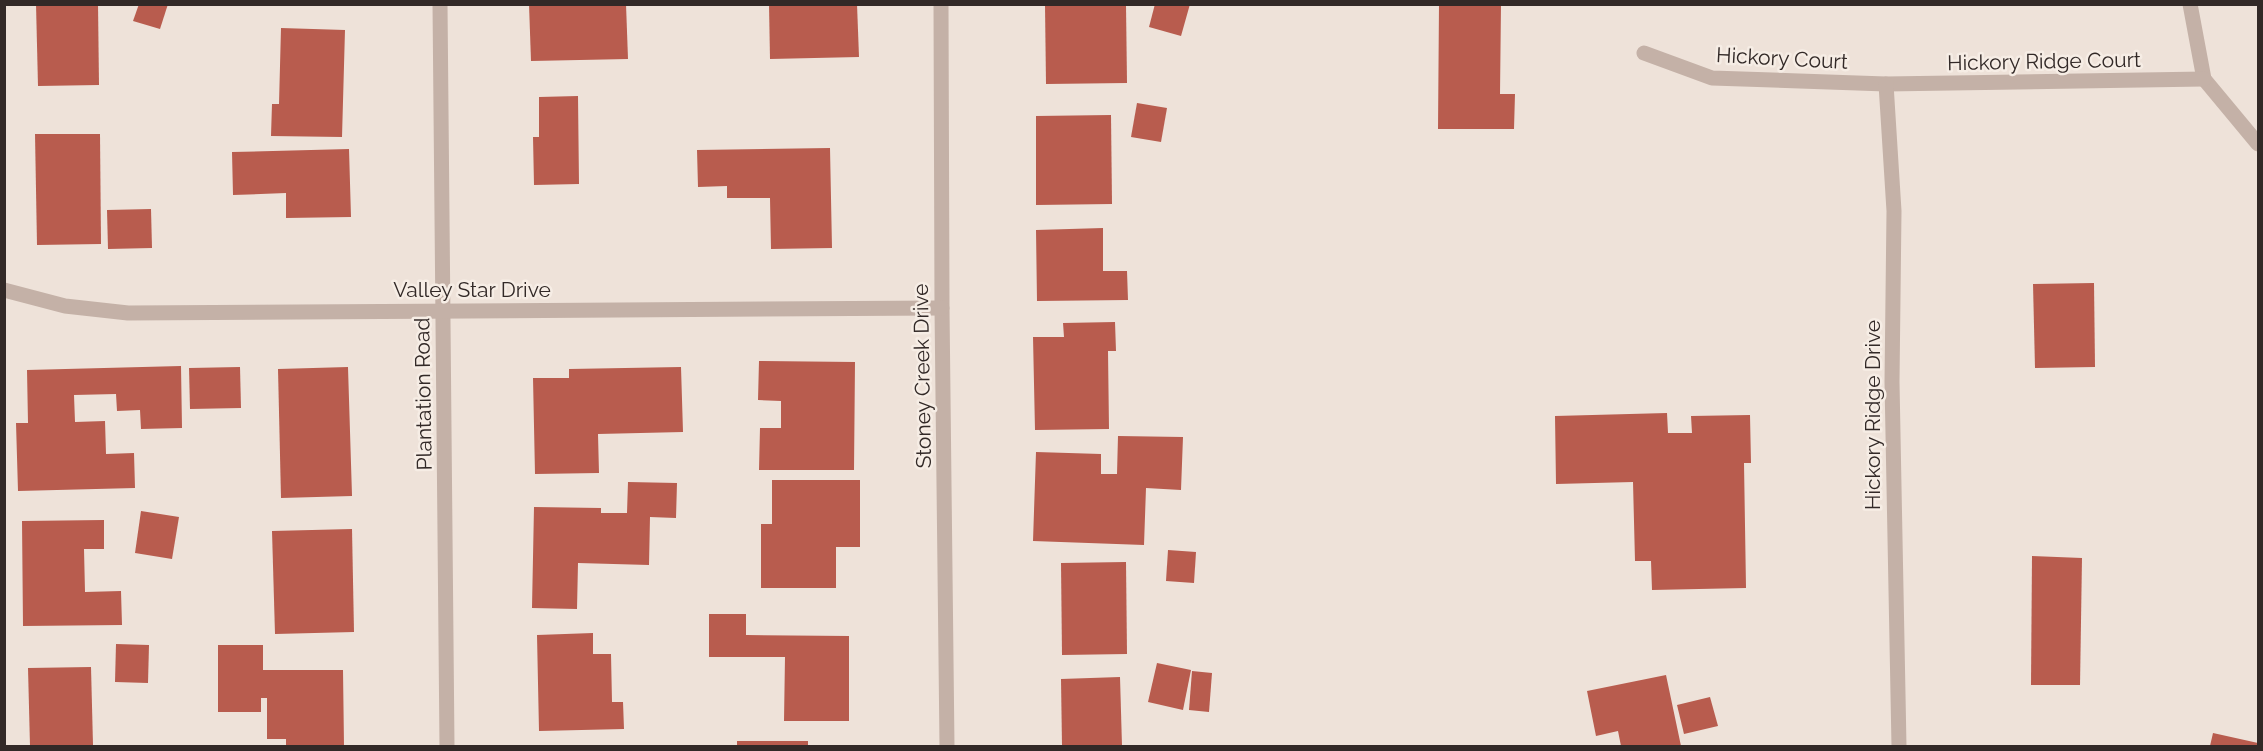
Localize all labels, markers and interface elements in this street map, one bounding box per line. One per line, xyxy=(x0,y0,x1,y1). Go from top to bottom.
street label: Hickory Court xyxy=(1715,42,1849,74)
street label: Hickory Ridge Court xyxy=(1947,47,2141,75)
street label: Valley Star Drive xyxy=(393,277,551,302)
street label: Stoney Creek Drive xyxy=(908,283,936,469)
street label: Plantation Road xyxy=(409,317,437,471)
street label: Hickory Ridge Drive xyxy=(1860,320,1885,510)

